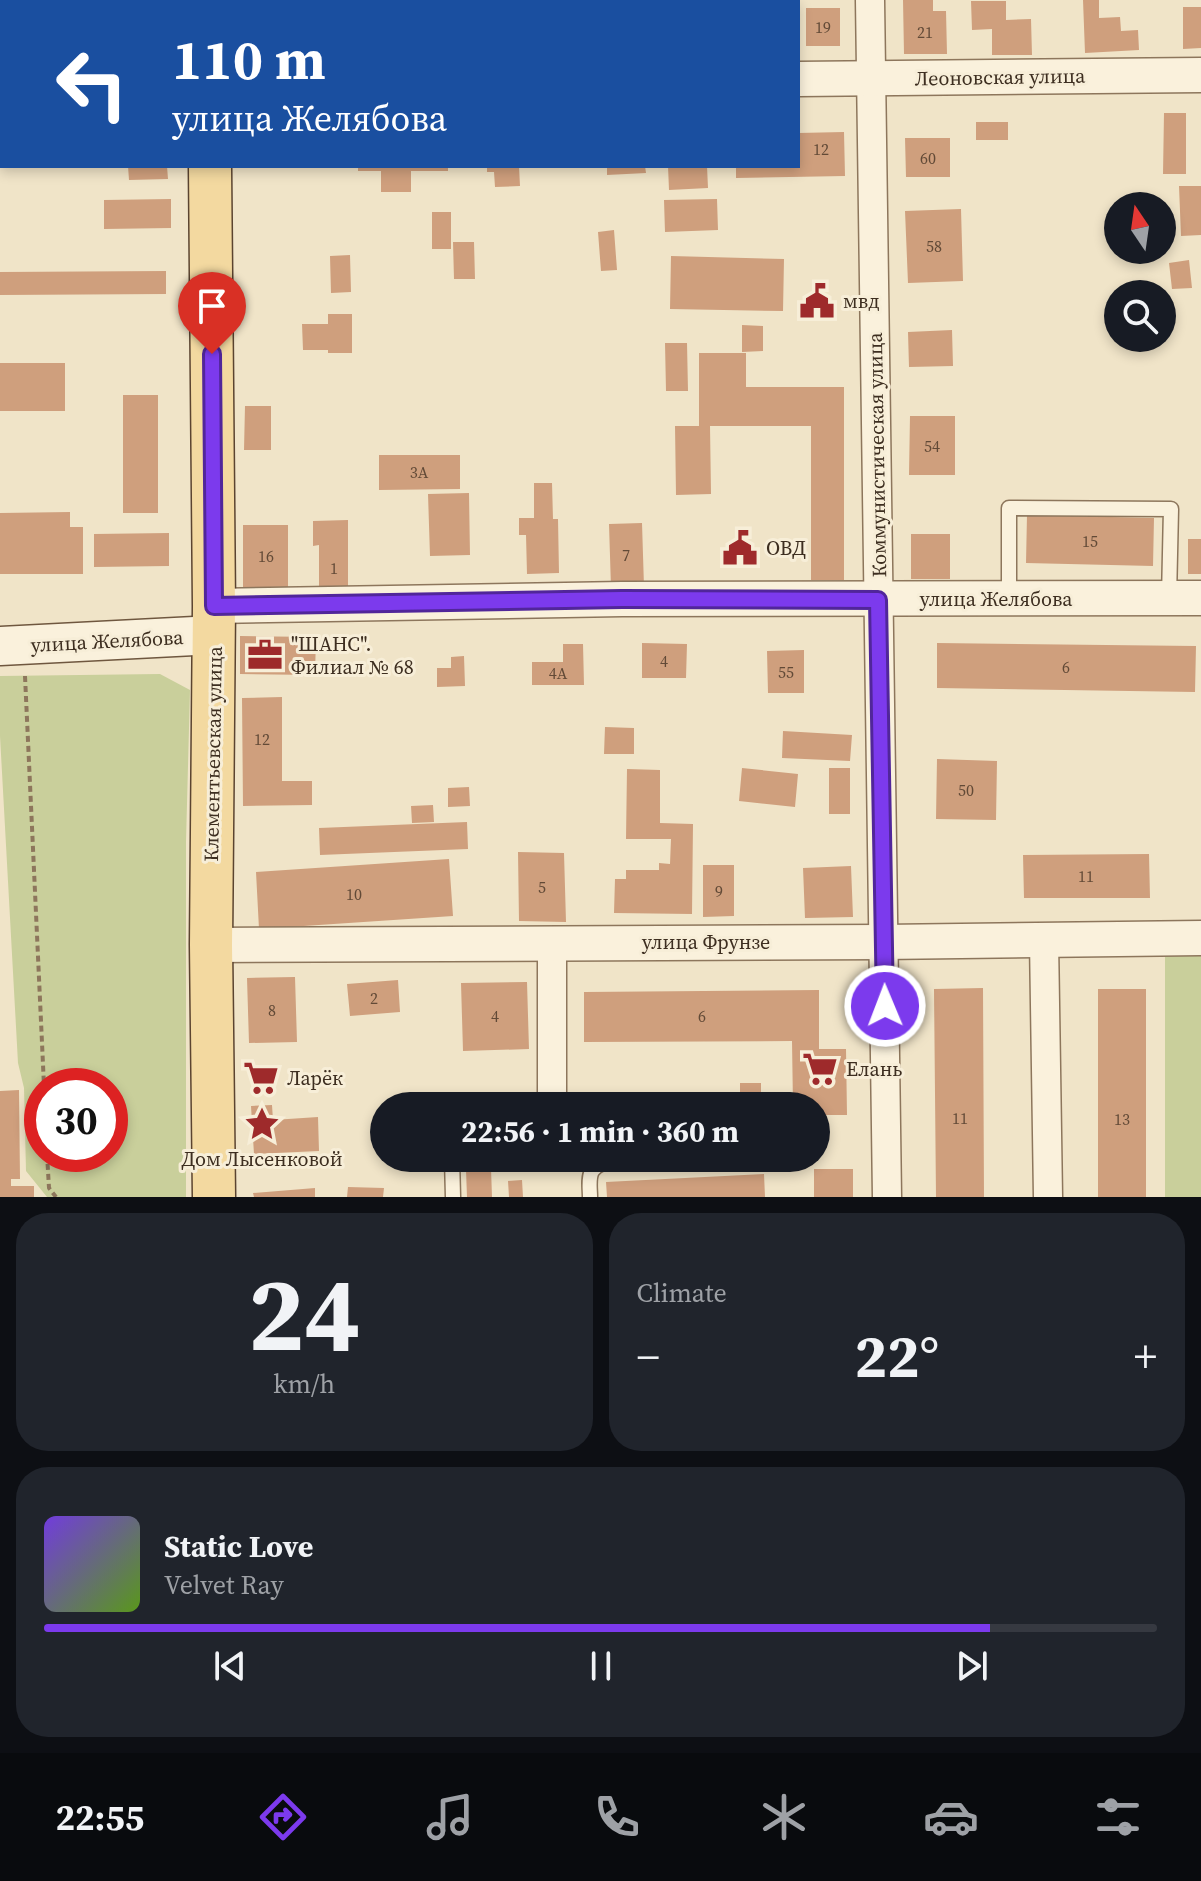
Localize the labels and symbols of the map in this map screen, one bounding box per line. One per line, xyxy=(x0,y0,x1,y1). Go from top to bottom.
house number: 19 xyxy=(815,16,831,38)
house number: 21 xyxy=(917,21,933,43)
street label: Леоновская улица xyxy=(914,61,1086,92)
house number: 12 xyxy=(813,138,829,160)
house number: 60 xyxy=(920,147,936,169)
north arrow xyxy=(1104,192,1176,264)
house number: 58 xyxy=(926,235,942,257)
pin xyxy=(178,272,246,354)
public building icon: мвд xyxy=(798,282,836,320)
place label: мвд xyxy=(843,287,880,315)
street label: Коммунистическая улица xyxy=(861,331,893,578)
house number: 54 xyxy=(924,435,940,457)
house number: 3А xyxy=(410,461,429,483)
public building icon: ОВД xyxy=(721,529,759,567)
house number: 15 xyxy=(1082,530,1098,552)
place label: ОВД xyxy=(766,534,806,562)
house number: 7 xyxy=(622,544,630,566)
house number: 16 xyxy=(258,545,274,567)
house number: 1 xyxy=(330,557,338,579)
street label: улица Желябова xyxy=(920,585,1073,613)
street label: улица Желябова xyxy=(30,623,185,659)
place label: "ШАНС". Филиал № 68 xyxy=(291,630,414,681)
office icon: "ШАНС". Филиал № 68 xyxy=(246,636,284,674)
street label: Клементьевская улица xyxy=(197,645,229,862)
house number: 4 xyxy=(660,650,668,672)
house number: 6 xyxy=(1062,656,1070,678)
house number: 55 xyxy=(778,661,794,683)
house number: 4А xyxy=(549,662,568,684)
house number: 12 xyxy=(254,728,270,750)
house number: 50 xyxy=(958,779,974,801)
house number: 11 xyxy=(1078,865,1094,887)
house number: 5 xyxy=(538,876,546,898)
house number: 9 xyxy=(715,880,723,902)
house number: 10 xyxy=(346,883,362,905)
street label: улица Фрунзе xyxy=(642,928,770,956)
position arrow xyxy=(843,964,927,1048)
house number: 2 xyxy=(370,987,378,1009)
house number: 8 xyxy=(268,999,276,1021)
house number: 4 xyxy=(491,1005,499,1027)
house number: 6 xyxy=(698,1005,706,1027)
supermarket icon: Елань xyxy=(801,1050,839,1088)
place label: Елань xyxy=(846,1055,902,1083)
supermarket icon: Ларёк xyxy=(242,1059,280,1097)
place label: Ларёк xyxy=(287,1064,343,1092)
speed limit sign: 30 xyxy=(24,1068,128,1172)
place icon: Дом Лысенковой xyxy=(243,1105,281,1143)
house number: 11 xyxy=(952,1107,968,1129)
house number: 13 xyxy=(1114,1108,1130,1130)
place label: Дом Лысенковой xyxy=(181,1145,343,1173)

